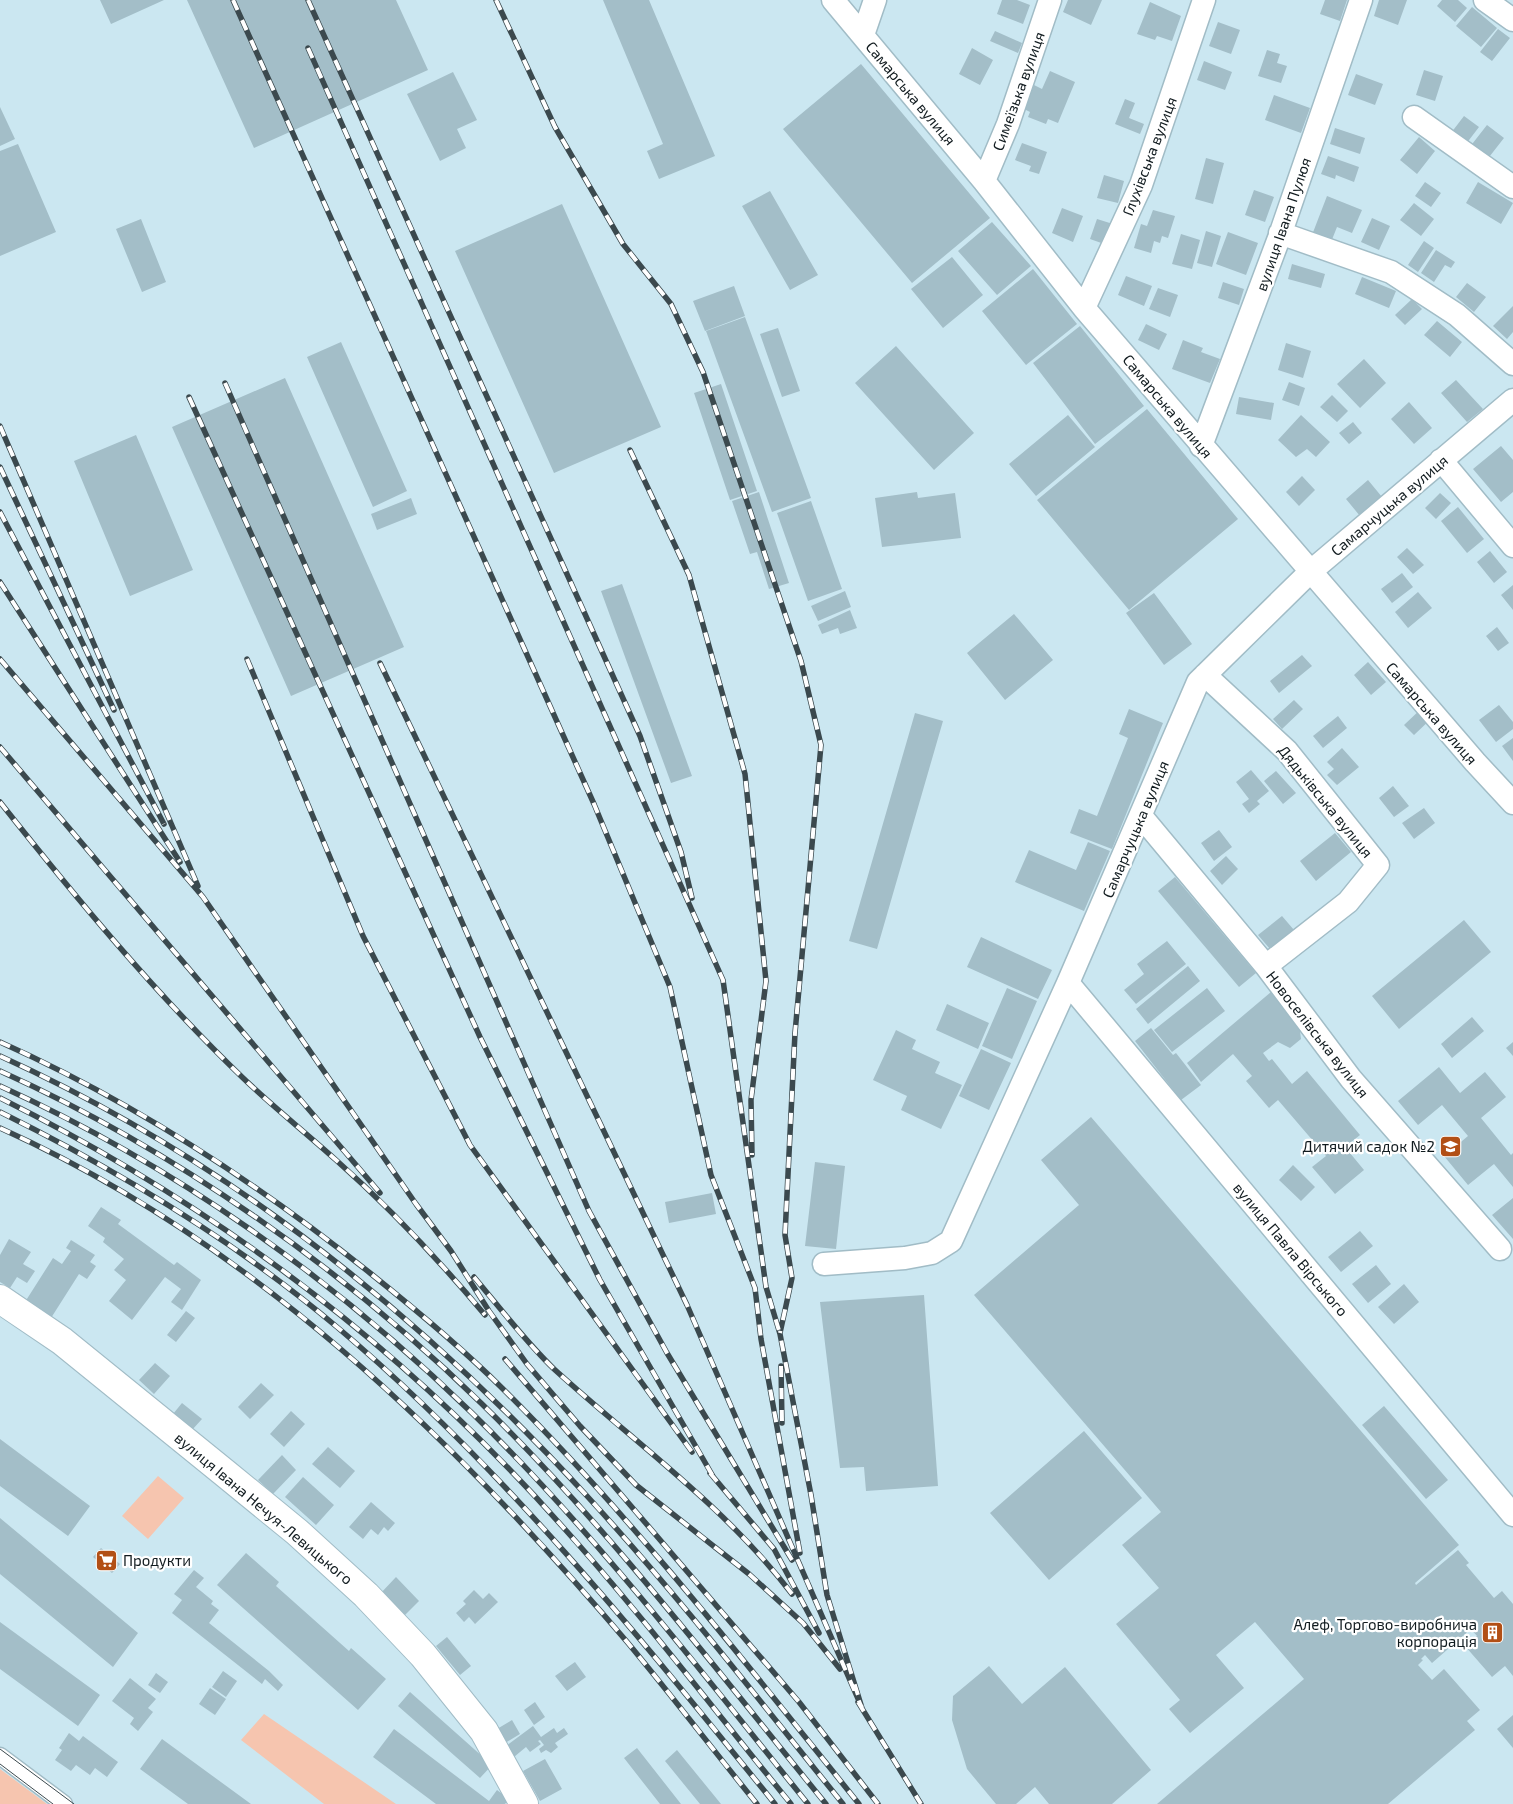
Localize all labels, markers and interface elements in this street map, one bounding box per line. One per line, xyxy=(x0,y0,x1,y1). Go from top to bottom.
street label: Симеїзька вулиця xyxy=(988,29,1049,153)
street label: Самарська вулиця xyxy=(862,37,960,149)
street label: Глухівська вулиця xyxy=(1118,94,1181,218)
street label: вулиця Івана Пулюя xyxy=(1252,155,1315,294)
street label: Самарська вулиця xyxy=(1119,350,1217,462)
street label: Самарчуцька вулиця xyxy=(1327,451,1452,560)
street label: Самарська вулиця xyxy=(1382,658,1481,769)
street label: Дядьківська вулиця xyxy=(1274,741,1377,862)
street label: Самарчуцька вулиця xyxy=(1098,758,1173,901)
street label: Новоселівська вулиця xyxy=(1262,967,1373,1102)
school or university icon: Дитячий садок №2 xyxy=(1439,1134,1463,1158)
place label: Дитячий садок №2 xyxy=(1303,1137,1435,1155)
street label: вулиця Павла Вірського xyxy=(1229,1179,1352,1320)
street label: вулиця Івана Нечуя-Левицького xyxy=(171,1428,357,1588)
supermarket icon: Продукти xyxy=(95,1548,119,1572)
place label: Продукти xyxy=(123,1551,191,1570)
place label: Алеф, Торгово-виробнича корпорація xyxy=(1293,1615,1477,1650)
building icon: Алеф, Торгово-виробнича корпорація xyxy=(1481,1621,1505,1645)

